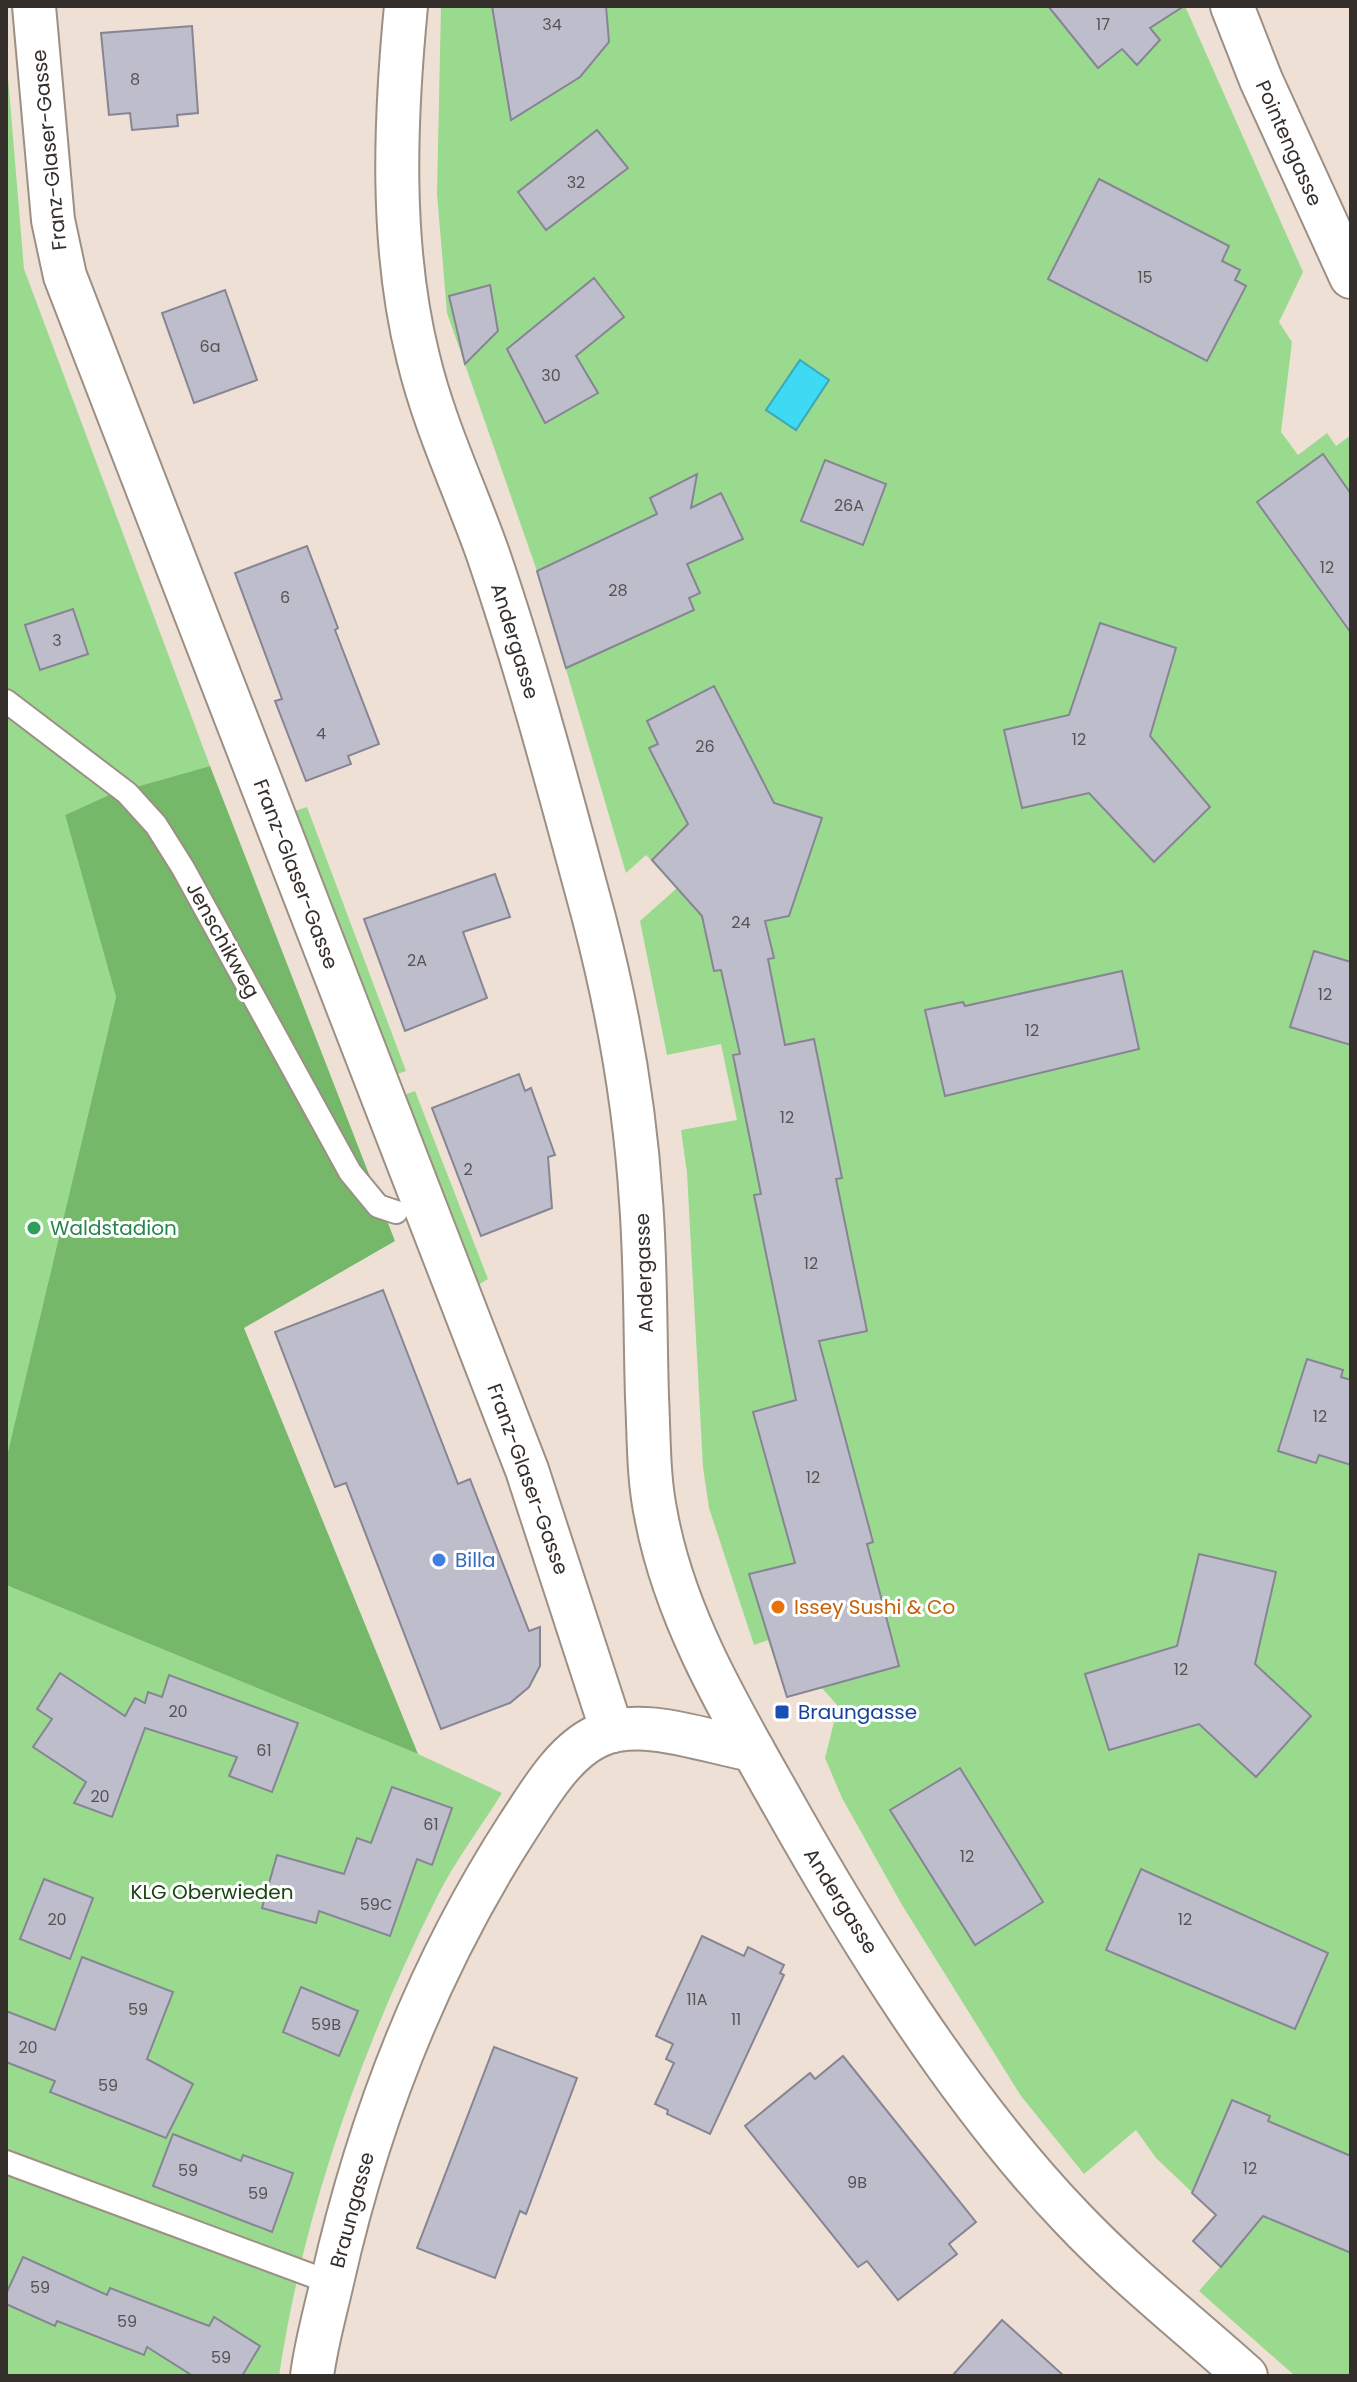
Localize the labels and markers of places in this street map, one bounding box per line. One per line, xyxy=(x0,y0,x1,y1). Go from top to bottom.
place label: Waldstadion xyxy=(50,1214,177,1242)
marker: Waldstadion xyxy=(25,1219,43,1237)
place label: Billa xyxy=(455,1546,496,1574)
marker: Billa xyxy=(430,1551,448,1569)
place label: Issey Sushi & Co xyxy=(794,1593,955,1621)
marker: Issey Sushi & Co xyxy=(769,1598,787,1616)
place label: Braungasse xyxy=(798,1698,917,1726)
marker: Braungasse xyxy=(773,1703,791,1721)

